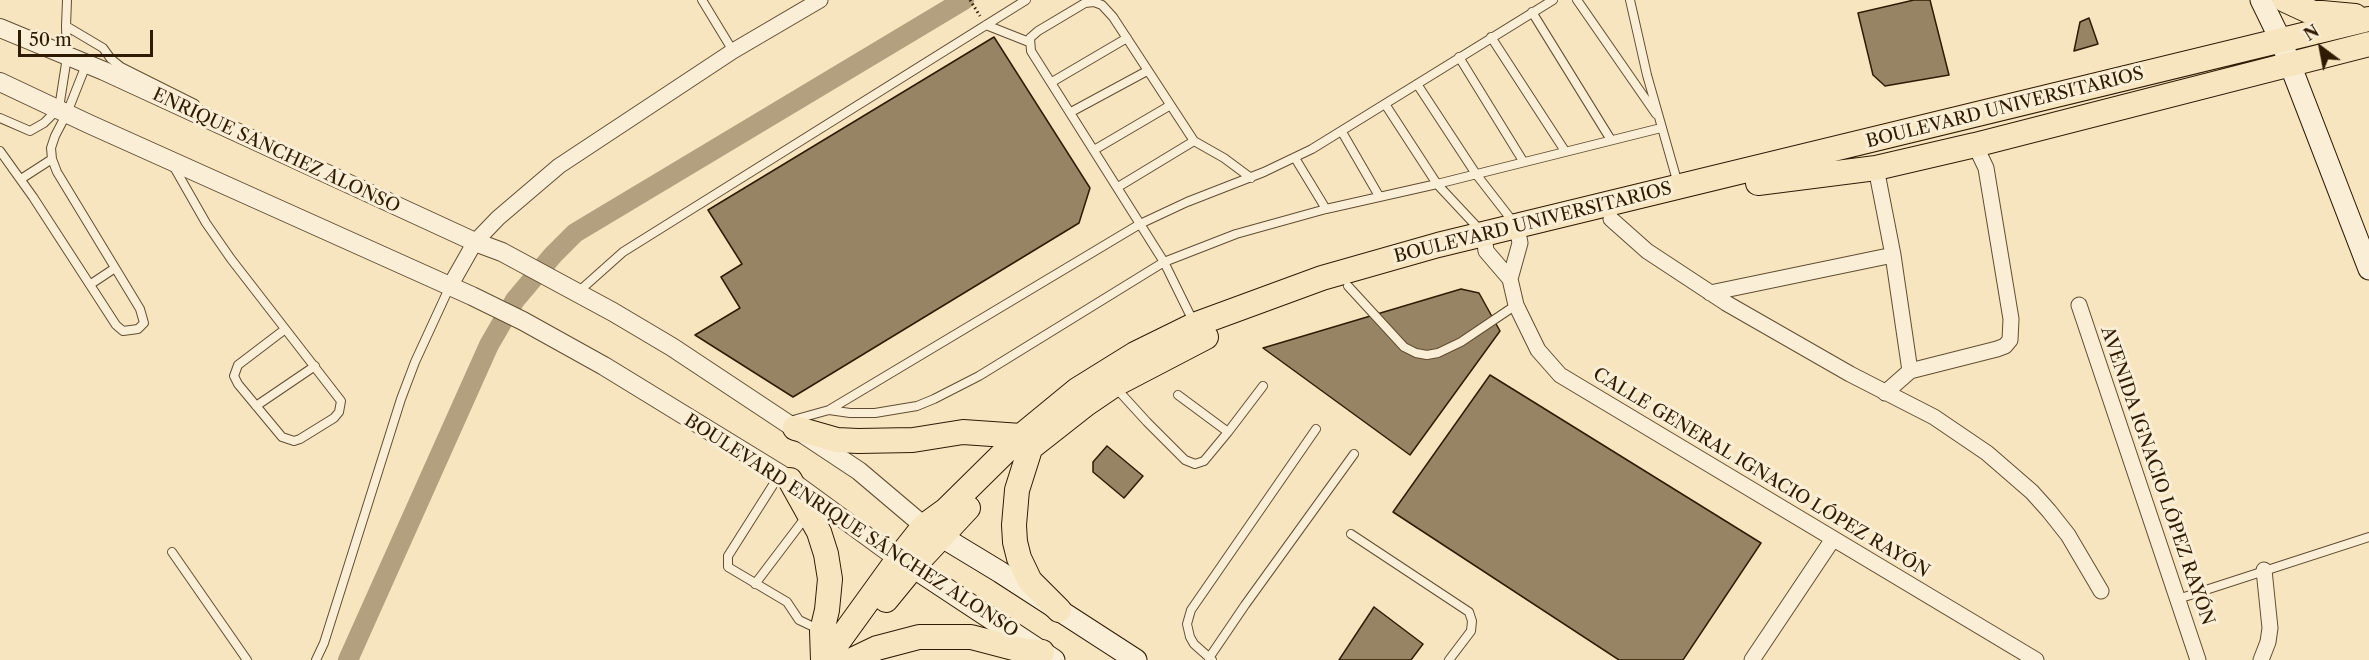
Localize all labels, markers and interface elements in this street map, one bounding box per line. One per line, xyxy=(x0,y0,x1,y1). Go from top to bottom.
scale bar xyxy=(21,18,156,56)
north arrow xyxy=(2291,18,2351,78)
text: N xyxy=(2300,21,2323,45)
text: 50 m xyxy=(29,29,72,51)
street label: BOULEVARD UNIVERSITARIOS xyxy=(1864,63,2146,153)
street label: ENRIQUE SANCHEZ ALONSO xyxy=(149,84,403,218)
street label: BOULEVARD UNIVERSITARIOS xyxy=(1392,178,1674,268)
street label: AVENIDA IGNACIO LÓPEZ RAYÓN xyxy=(2096,324,2218,628)
street label: CALLE GENERAL IGNACIO LÓPEZ RAYÓN xyxy=(1589,364,1933,582)
street label: BOULEVARD ENRIQUE SÁNCHEZ ALONSO xyxy=(680,410,1022,642)

